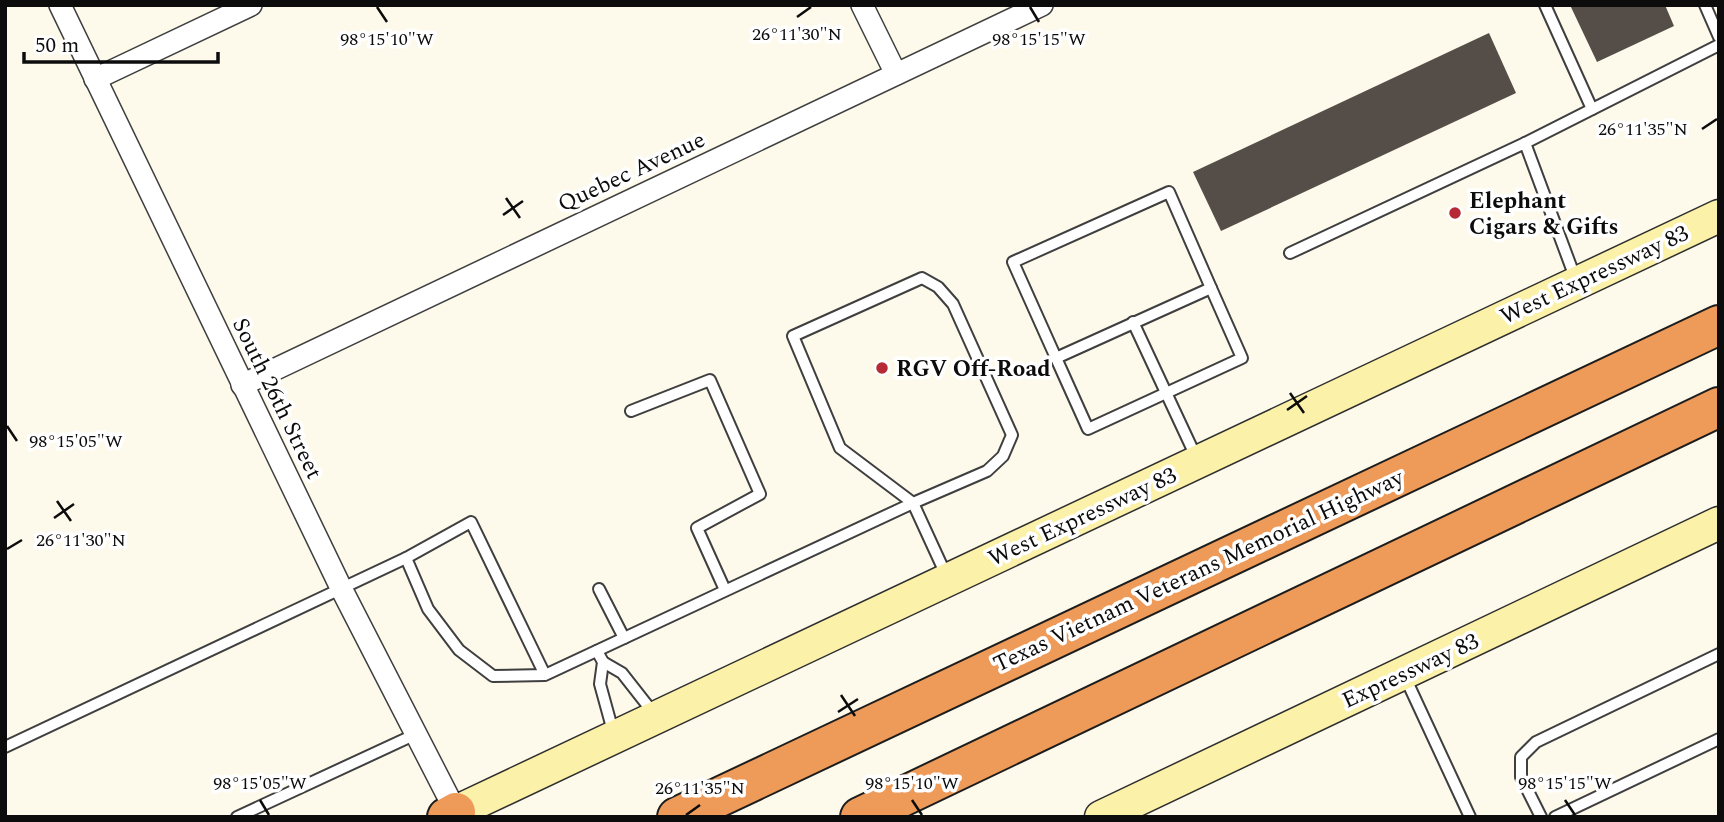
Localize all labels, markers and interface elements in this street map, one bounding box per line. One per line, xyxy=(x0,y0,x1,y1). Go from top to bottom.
scale bar xyxy=(24,21,219,65)
text: 26°11'30"N xyxy=(752,21,842,48)
text: 98°15'10"W xyxy=(340,26,434,53)
text: 98°15'15"W xyxy=(992,26,1086,53)
text: 50 m xyxy=(35,30,79,62)
text: 26°11'35"N xyxy=(1598,116,1688,143)
street label: Quebec Avenue xyxy=(552,123,711,222)
place label: Elephant Cigars & Gifts xyxy=(1469,184,1619,245)
marker: Elephant Cigars & Gifts xyxy=(1447,205,1463,221)
street label: West Expressway 83 xyxy=(1495,216,1695,334)
street label: South 26th Street xyxy=(222,312,331,485)
place label: RGV Off-Road xyxy=(896,352,1051,387)
marker: RGV Off-Road xyxy=(874,360,890,376)
text: 98°15'05"W xyxy=(29,428,123,455)
street label: West Expressway 83 xyxy=(983,458,1183,576)
street label: Texas Vietnam Veterans Memorial Highway xyxy=(988,460,1411,682)
text: 26°11'30"N xyxy=(36,527,126,554)
street label: Expressway 83 xyxy=(1336,624,1485,718)
text: 98°15'05"W xyxy=(213,770,307,797)
text: 98°15'10"W xyxy=(865,770,959,797)
text: 98°15'15"W xyxy=(1518,770,1612,797)
text: 26°11'35"N xyxy=(655,775,745,802)

